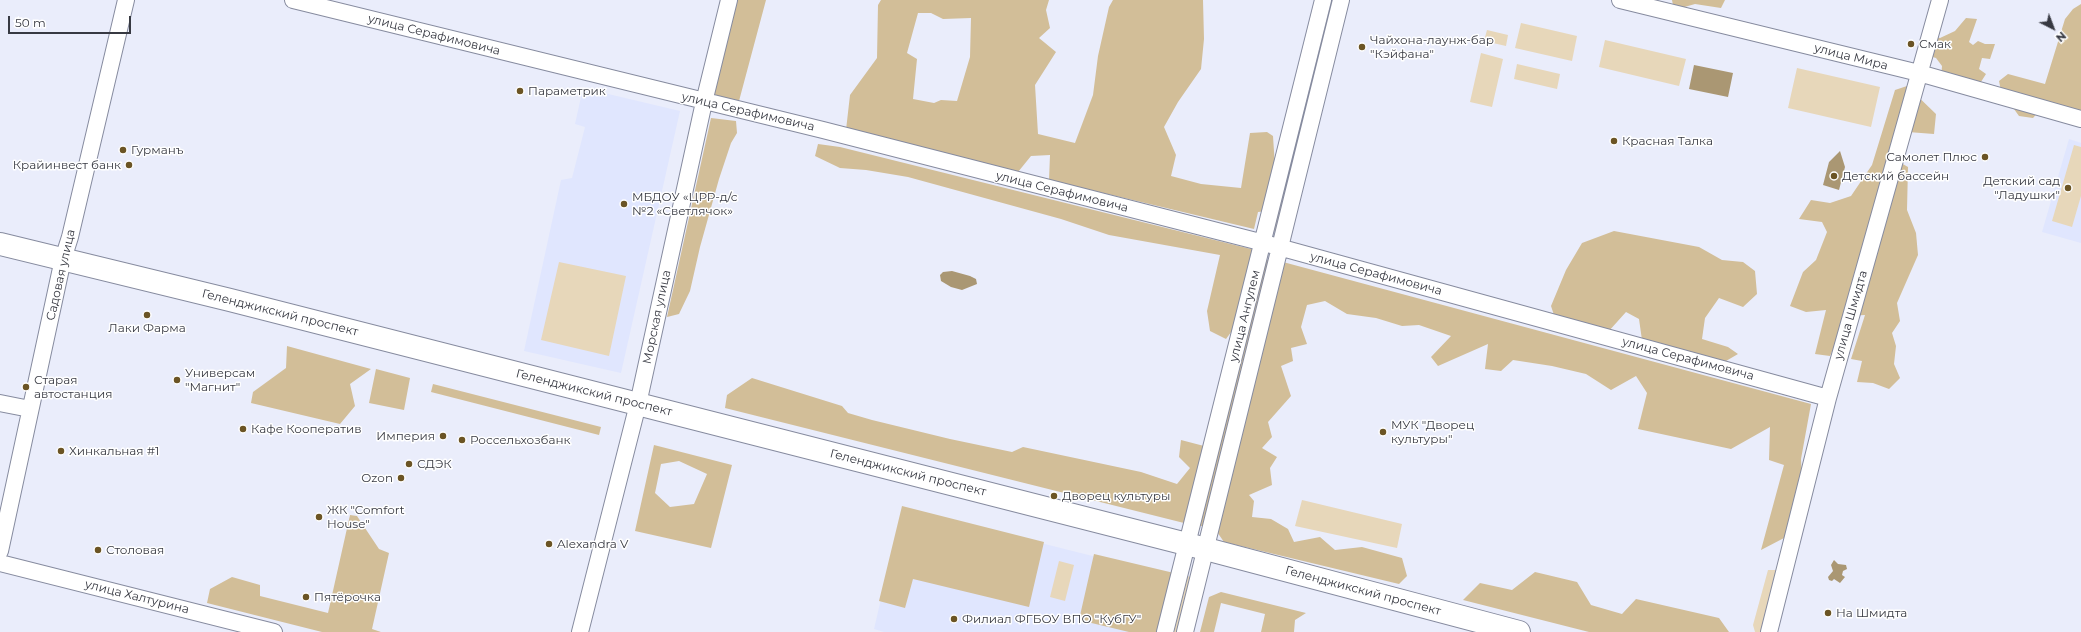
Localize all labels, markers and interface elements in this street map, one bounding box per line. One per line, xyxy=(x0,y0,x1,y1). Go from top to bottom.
scale bar xyxy=(10,8,133,34)
north arrow xyxy=(2033,8,2073,48)
street label: улица Серафимовича xyxy=(366,12,502,58)
text: 50 m xyxy=(15,15,46,30)
text: N xyxy=(2053,29,2069,45)
place label: Чайхона-лаунж-бар "Кэйфана" xyxy=(1370,33,1494,61)
place label: Смак xyxy=(1919,37,1951,51)
marker: Смак xyxy=(1906,39,1916,49)
street label: улица Мира xyxy=(1813,41,1889,73)
marker: Чайхона-лаунж-бар "Кэйфана" xyxy=(1357,42,1367,52)
place label: Параметрик xyxy=(528,84,606,98)
marker: Параметрик xyxy=(515,86,525,96)
street label: улица Серафимовича xyxy=(680,90,816,134)
place label: Красная Талка xyxy=(1622,134,1713,148)
marker: Красная Талка xyxy=(1609,136,1619,146)
place label: Гурманъ xyxy=(131,143,183,157)
marker: Гурманъ xyxy=(118,145,128,155)
place label: Самолет Плюс xyxy=(1886,150,1977,164)
marker: Самолет Плюс xyxy=(1980,152,1990,162)
place label: Крайинвест банк xyxy=(13,158,121,172)
marker: Крайинвест банк xyxy=(124,160,134,170)
street label: улица Серафимовича xyxy=(994,169,1130,215)
place label: Детский бассейн xyxy=(1842,169,1949,183)
marker: Детский бассейн xyxy=(1829,171,1839,181)
place label: Детский сад "Ладушки" xyxy=(1983,174,2060,202)
marker: Детский сад "Ладушки" xyxy=(2063,183,2073,193)
place label: МБДОУ «ЦРР-д/с №2 «Светлячок» xyxy=(632,190,738,218)
marker: МБДОУ «ЦРР-д/с №2 «Светлячок» xyxy=(619,199,629,209)
street label: Садовая улица xyxy=(44,228,78,322)
street label: улица Серафимовича xyxy=(1308,249,1444,299)
street label: Морская улица xyxy=(640,269,674,365)
street label: улица Ангулем xyxy=(1227,269,1263,363)
street label: улица Шмидта xyxy=(1831,269,1871,361)
street label: Геленджикский проспект xyxy=(200,287,360,339)
marker: Лаки Фарма xyxy=(142,310,152,320)
place label: Лаки Фарма xyxy=(108,321,186,335)
street label: улица Серафимовича xyxy=(1620,334,1756,384)
place label: Универсам "Магнит" xyxy=(185,366,255,394)
street label: Геленджикский проспект xyxy=(514,367,674,419)
place label: Старая автостанция xyxy=(34,373,112,401)
marker: Универсам "Магнит" xyxy=(172,375,182,385)
marker: Старая автостанция xyxy=(21,382,31,392)
place label: МУК "Дворец культуры" xyxy=(1391,418,1474,446)
place label: Кафе Кооператив xyxy=(251,422,361,436)
marker: Кафе Кооператив xyxy=(238,424,248,434)
marker: МУК "Дворец культуры" xyxy=(1378,427,1388,437)
place label: Империя xyxy=(376,429,435,443)
marker: Империя xyxy=(438,431,448,441)
place label: Россельхозбанк xyxy=(470,433,571,447)
marker: Россельхозбанк xyxy=(457,435,467,445)
place label: Хинкальная #1 xyxy=(69,444,159,458)
marker: Хинкальная #1 xyxy=(56,446,66,456)
street label: Геленджикский проспект xyxy=(828,447,988,499)
place label: СДЭК xyxy=(417,457,452,471)
marker: СДЭК xyxy=(404,459,414,469)
place label: Ozon xyxy=(361,471,393,485)
marker: Ozon xyxy=(396,473,406,483)
place label: Дворец культуры xyxy=(1062,489,1170,503)
marker: Дворец культуры xyxy=(1049,491,1059,501)
place label: ЖК "Comfort House" xyxy=(327,503,405,531)
marker: ЖК "Comfort House" xyxy=(314,512,324,522)
place label: Alexandra V xyxy=(557,537,628,551)
marker: Alexandra V xyxy=(544,539,554,549)
place label: Столовая xyxy=(106,543,164,557)
marker: Столовая xyxy=(93,545,103,555)
street label: Геленджикский проспект xyxy=(1284,563,1442,619)
street label: улица Халтурина xyxy=(83,577,191,617)
place label: Пятёрочка xyxy=(314,590,381,604)
marker: Пятёрочка xyxy=(301,592,311,602)
place label: На Шмидта xyxy=(1836,606,1907,620)
marker: На Шмидта xyxy=(1823,608,1833,618)
place label: Филиал ФГБОУ ВПО "КубГУ" xyxy=(962,612,1141,626)
marker: Филиал ФГБОУ ВПО "КубГУ" xyxy=(949,614,959,624)

